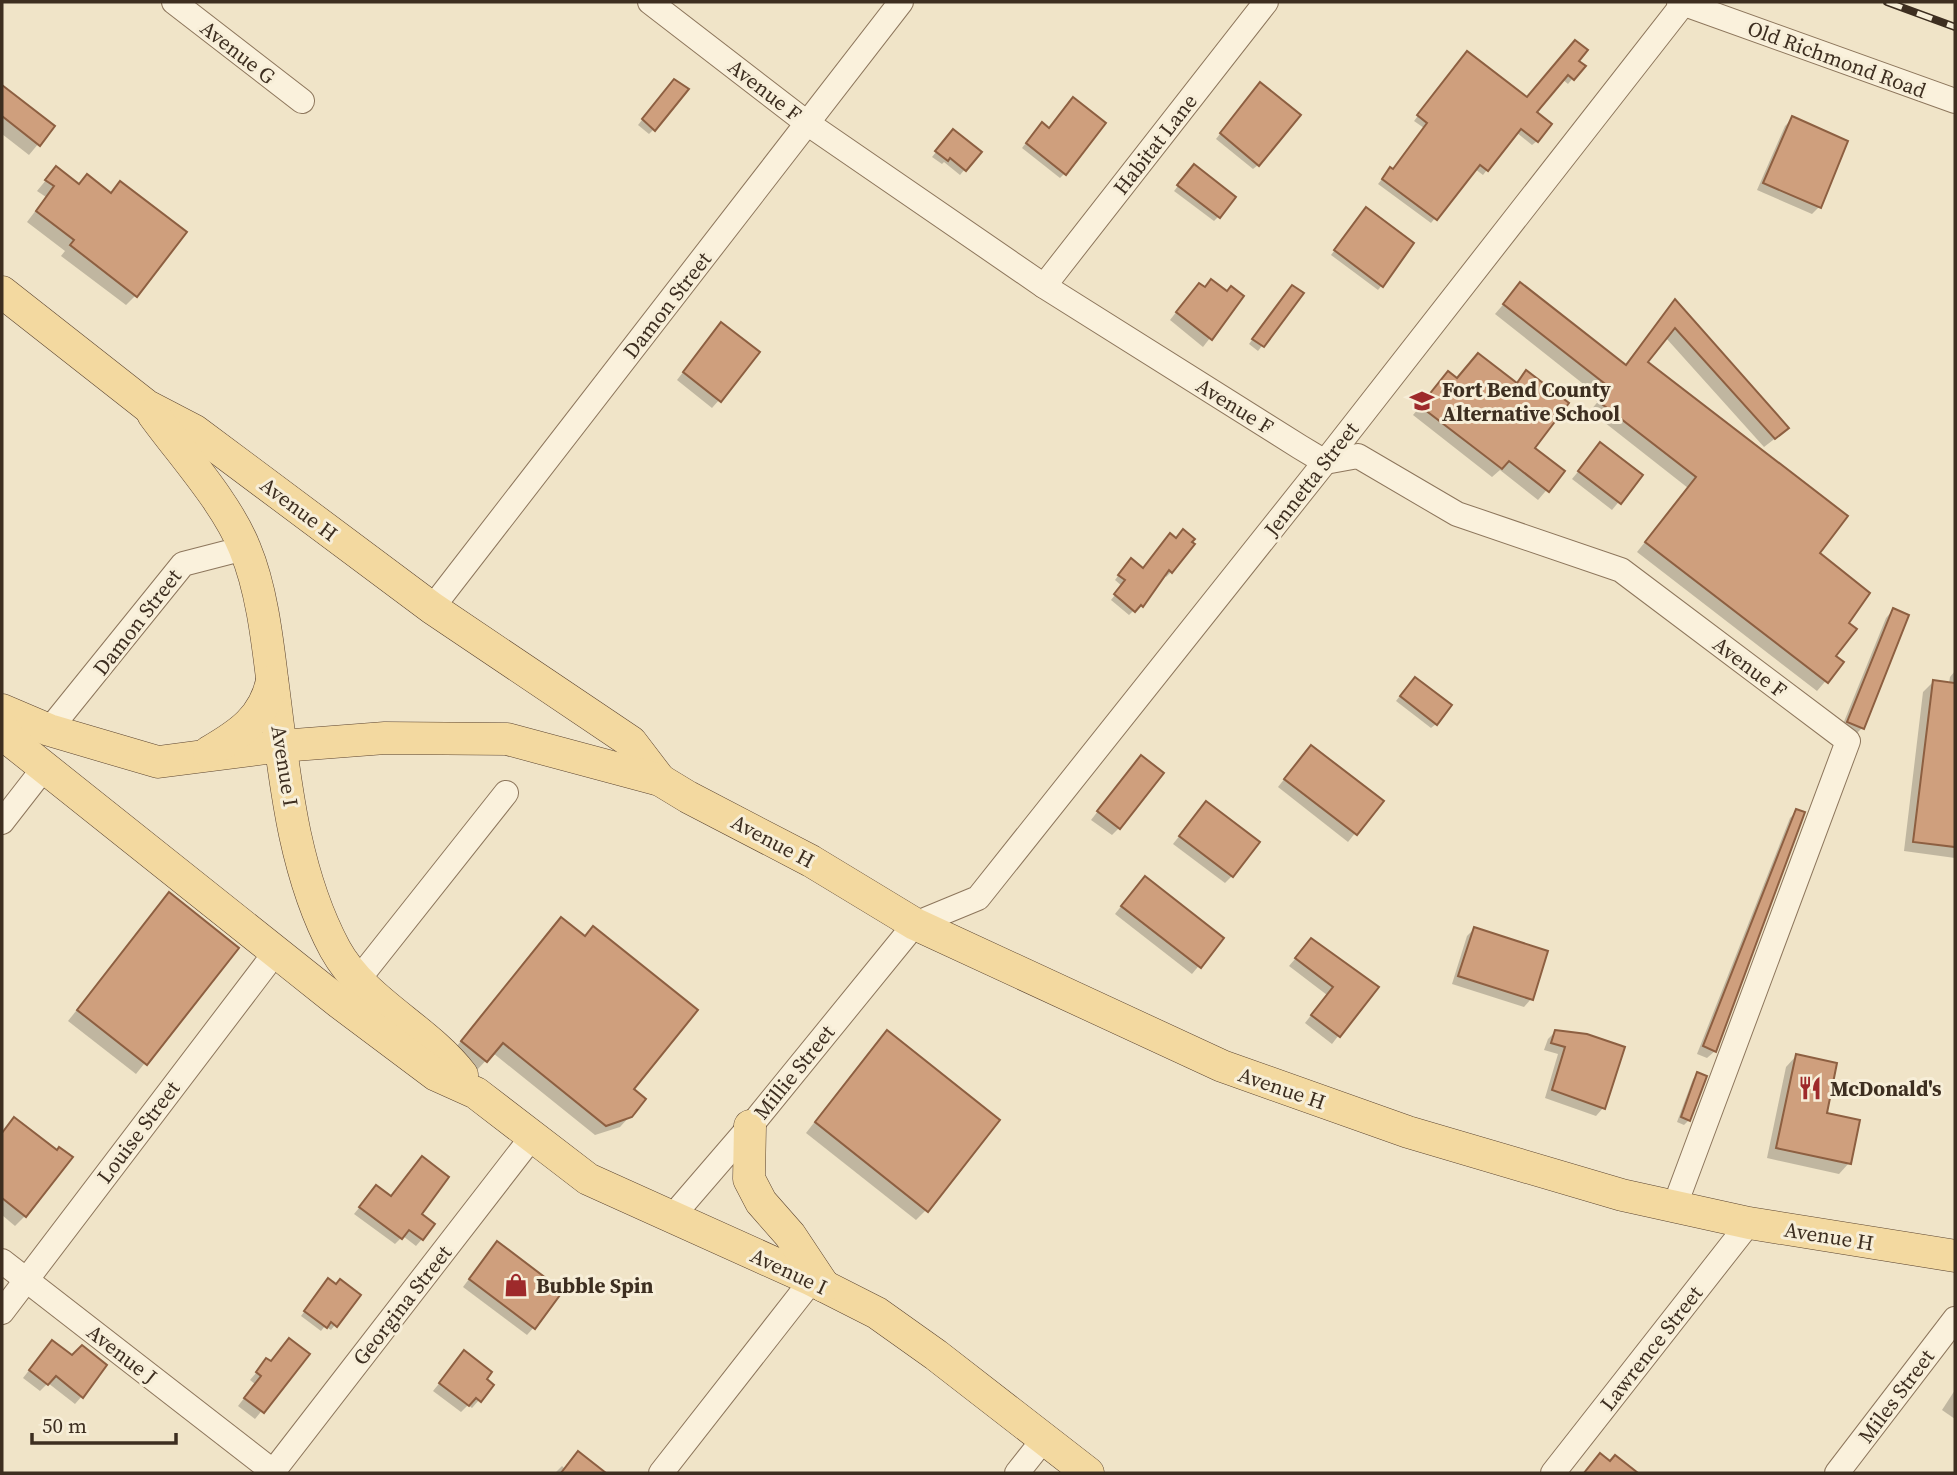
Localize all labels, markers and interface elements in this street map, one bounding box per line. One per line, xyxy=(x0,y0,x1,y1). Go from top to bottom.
street label: Avenue G xyxy=(194,13,282,91)
street label: Old Richmond Road xyxy=(1744,13,1930,105)
street label: Avenue F xyxy=(722,52,808,128)
street label: Habitat Lane xyxy=(1106,87,1204,201)
street label: Damon Street xyxy=(616,246,718,364)
street label: Avenue F xyxy=(1191,371,1279,441)
place label: Fort Bend County Alternative School xyxy=(1442,375,1620,428)
school or university icon: Fort Bend County Alternative School xyxy=(1408,387,1436,415)
street label: Jennetta Street xyxy=(1256,416,1365,543)
street label: Avenue H xyxy=(254,470,344,548)
street label: Damon Street xyxy=(86,563,188,681)
street label: Avenue F xyxy=(1707,630,1793,704)
street label: Avenue I xyxy=(264,723,306,809)
street label: Avenue H xyxy=(726,807,820,875)
street label: Millie Street xyxy=(747,1019,841,1125)
street label: Avenue H xyxy=(1235,1060,1329,1116)
restaurant icon: McDonald's xyxy=(1796,1074,1824,1102)
place label: McDonald's xyxy=(1830,1074,1942,1103)
street label: Louise Street xyxy=(90,1075,186,1189)
street label: Avenue H xyxy=(1782,1215,1876,1257)
street label: Georgina Street xyxy=(346,1239,458,1371)
street label: Avenue I xyxy=(746,1241,832,1301)
shop icon: Bubble Spin xyxy=(502,1271,530,1299)
place label: Bubble Spin xyxy=(536,1271,653,1300)
street label: Lawrence Street xyxy=(1593,1279,1709,1416)
street label: Avenue J xyxy=(81,1317,163,1391)
street label: Miles Street xyxy=(1851,1343,1941,1449)
scale bar xyxy=(32,1402,175,1446)
text: 50 m xyxy=(42,1411,87,1440)

